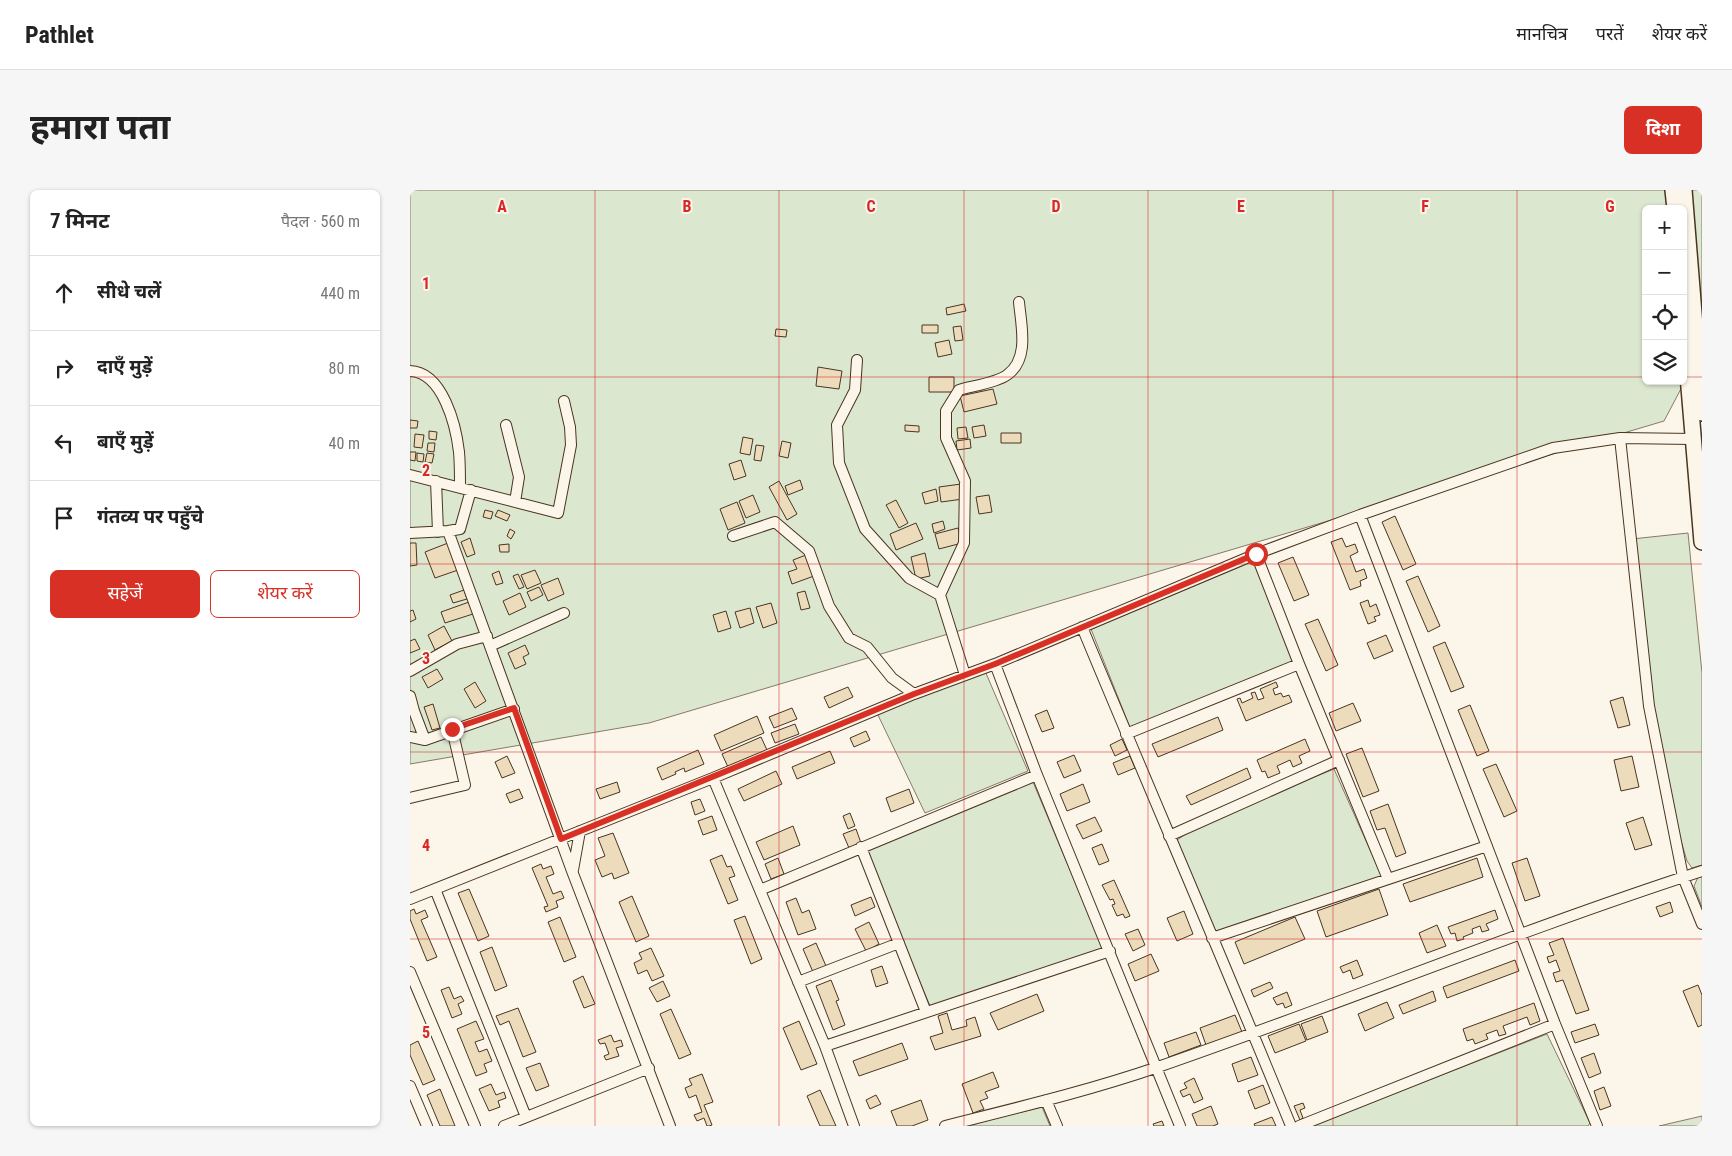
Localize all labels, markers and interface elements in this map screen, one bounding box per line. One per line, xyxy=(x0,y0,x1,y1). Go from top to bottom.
text: Pathlet xyxy=(25,21,94,49)
text: मानचित्र xyxy=(1516,23,1568,44)
text: परतें xyxy=(1596,23,1624,44)
text: शेयर करें xyxy=(1652,23,1707,44)
button: दिशा xyxy=(1624,106,1702,154)
text: हमारा पता xyxy=(30,107,170,148)
text: A xyxy=(497,197,507,216)
text: B xyxy=(683,197,692,216)
text: C xyxy=(866,197,876,216)
text: D xyxy=(1051,197,1061,216)
text: E xyxy=(1237,197,1245,216)
text: F xyxy=(1421,197,1429,216)
text: G xyxy=(1605,197,1615,216)
map controls xyxy=(1642,205,1687,385)
button: + xyxy=(1642,205,1687,250)
text: 7 मिनट xyxy=(50,209,110,233)
text: पैदल · 560 m xyxy=(281,212,360,231)
button: − xyxy=(1642,250,1687,295)
text: 1 xyxy=(422,274,430,293)
icon: ahead xyxy=(50,279,78,307)
text: सीधे चलें xyxy=(97,280,161,303)
text: 440 m xyxy=(321,284,360,303)
button: locate xyxy=(1642,295,1687,340)
button: layers xyxy=(1642,340,1687,385)
icon: right xyxy=(50,354,78,382)
text: दाएँ मुड़ें xyxy=(97,355,152,378)
text: 80 m xyxy=(328,359,360,378)
icon: left xyxy=(50,429,78,457)
text: बाएँ मुड़ें xyxy=(97,430,153,453)
text: 40 m xyxy=(328,434,360,453)
text: 2 xyxy=(422,461,430,480)
icon: arrive xyxy=(50,504,78,532)
text: गंतव्य पर पहुँचे xyxy=(97,505,203,528)
route start xyxy=(1245,543,1268,566)
button: सहेजें xyxy=(50,570,200,618)
button: शेयर करें xyxy=(210,570,360,618)
text: 3 xyxy=(422,649,430,668)
route end xyxy=(441,718,464,741)
text: 4 xyxy=(422,836,430,855)
text: 5 xyxy=(422,1023,430,1042)

